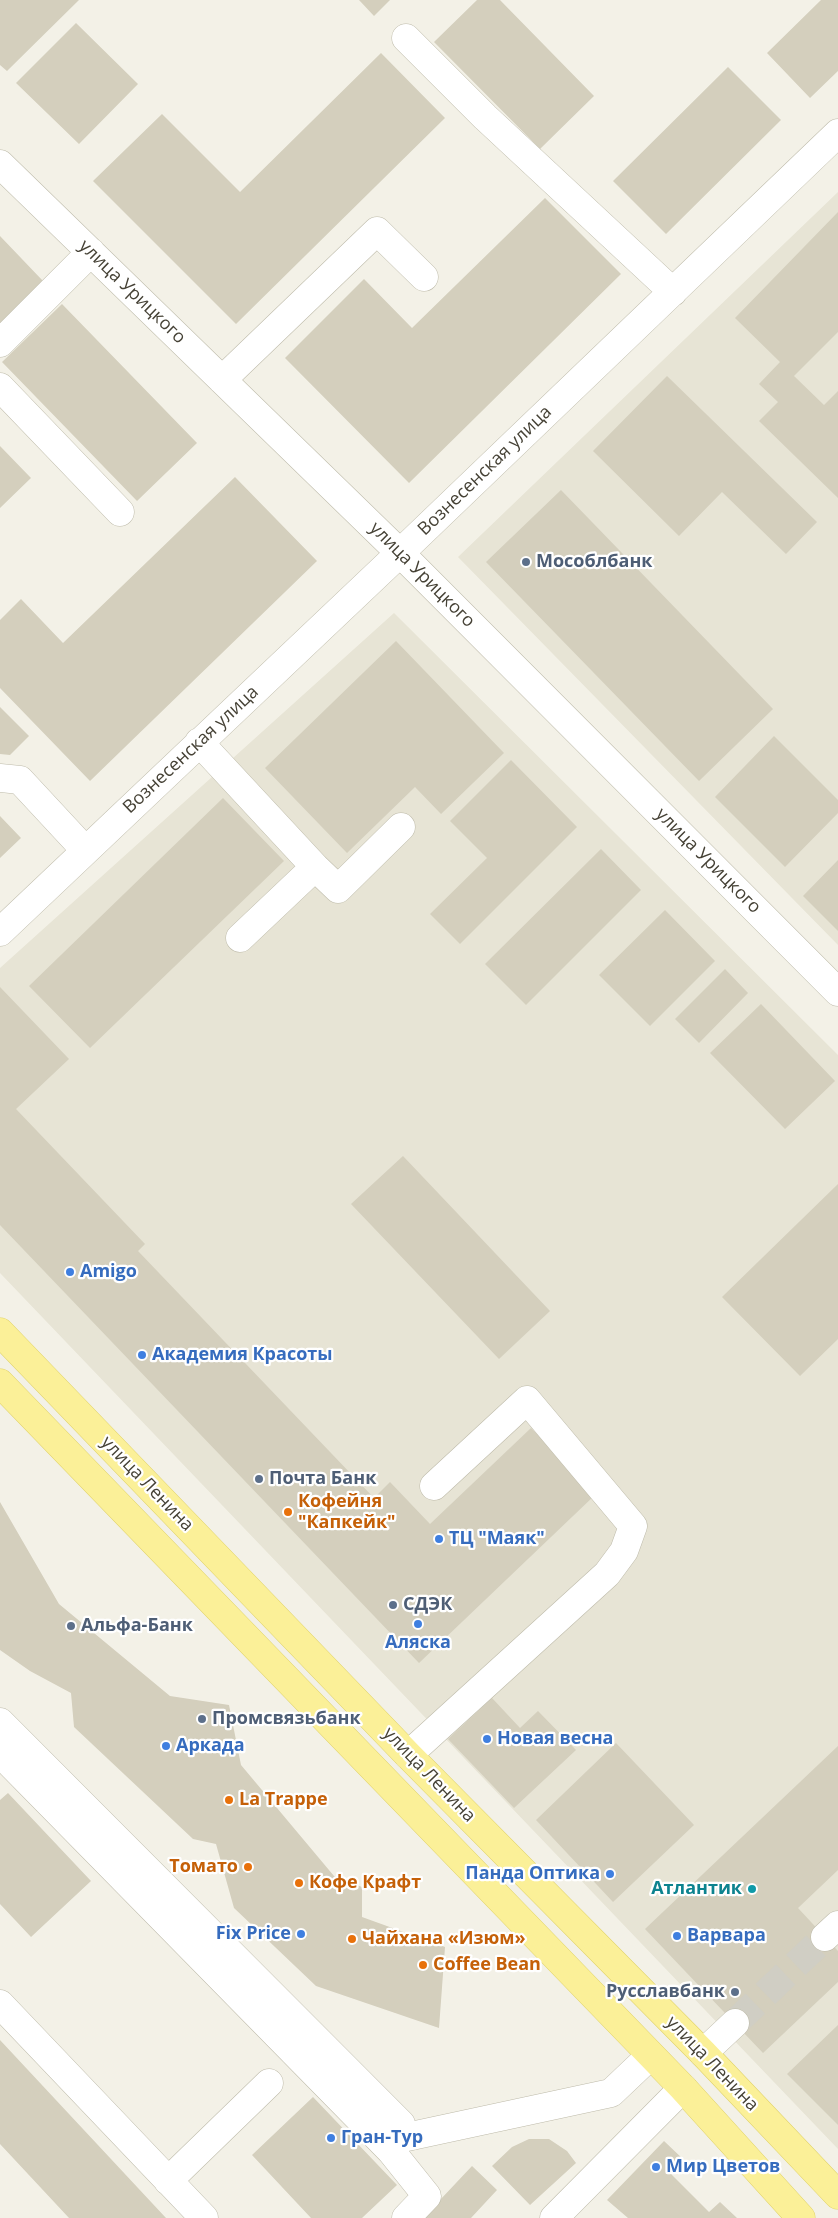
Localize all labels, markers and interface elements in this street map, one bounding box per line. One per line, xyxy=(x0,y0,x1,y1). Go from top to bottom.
street label: улица Урицкого xyxy=(74,236,190,348)
street label: Вознесенская улица xyxy=(414,402,556,540)
street label: улица Урицкого xyxy=(365,518,479,632)
place label: Мособлбанк xyxy=(536,551,652,573)
marker: Мособлбанк xyxy=(520,556,532,568)
street label: Вознесенская улица xyxy=(119,682,263,818)
street label: улица Урицкого xyxy=(651,804,765,918)
place label: Amigo xyxy=(80,1261,137,1283)
marker: Amigo xyxy=(64,1266,76,1278)
place label: Академия Красоты xyxy=(152,1344,333,1366)
marker: Академия Красоты xyxy=(136,1349,148,1361)
street label: улица Ленина xyxy=(96,1432,198,1536)
place label: Почта Банк xyxy=(269,1468,376,1490)
marker: Почта Банк xyxy=(253,1473,265,1485)
place label: Кофейня "Капкейк" xyxy=(298,1491,396,1534)
marker: Кофейня "Капкейк" xyxy=(282,1506,294,1518)
place label: ТЦ "Маяк" xyxy=(449,1528,545,1550)
marker: ТЦ "Маяк" xyxy=(433,1533,445,1545)
place label: СДЭК xyxy=(403,1594,452,1616)
marker: СДЭК xyxy=(387,1599,399,1611)
place label: Альфа-Банк xyxy=(81,1615,193,1637)
marker: Аляска xyxy=(412,1618,424,1630)
marker: Альфа-Банк xyxy=(65,1620,77,1632)
place label: Аляска xyxy=(385,1632,451,1654)
place label: Промсвязьбанк xyxy=(212,1708,361,1730)
marker: Промсвязьбанк xyxy=(196,1713,208,1725)
street label: улица Ленина xyxy=(378,1723,480,1827)
place label: Новая весна xyxy=(497,1728,613,1750)
marker: Новая весна xyxy=(481,1733,493,1745)
place label: Аркада xyxy=(176,1735,245,1757)
marker: Аркада xyxy=(160,1740,172,1752)
place label: La Trappe xyxy=(239,1789,328,1811)
marker: La Trappe xyxy=(223,1794,235,1806)
place label: Томато xyxy=(169,1856,238,1878)
marker: Томато xyxy=(242,1861,254,1873)
place label: Панда Оптика xyxy=(465,1863,600,1885)
marker: Панда Оптика xyxy=(604,1868,616,1880)
place label: Кофе Крафт xyxy=(309,1872,421,1894)
marker: Кофе Крафт xyxy=(293,1877,305,1889)
place label: Атлантик xyxy=(651,1878,742,1900)
marker: Атлантик xyxy=(746,1883,758,1895)
place label: Fix Price xyxy=(216,1923,291,1945)
place label: Варвара xyxy=(687,1925,766,1947)
marker: Fix Price xyxy=(295,1928,307,1940)
place label: Чайхана «Изюм» xyxy=(362,1928,526,1950)
marker: Варвара xyxy=(671,1930,683,1942)
marker: Чайхана «Изюм» xyxy=(346,1933,358,1945)
place label: Coffee Bean xyxy=(433,1954,541,1976)
marker: Coffee Bean xyxy=(417,1959,429,1971)
place label: Русславбанк xyxy=(606,1981,725,2003)
marker: Русславбанк xyxy=(729,1986,741,1998)
street label: улица Ленина xyxy=(661,2012,763,2116)
place label: Гран-Тур xyxy=(341,2127,423,2149)
marker: Гран-Тур xyxy=(325,2132,337,2144)
place label: Мир Цветов xyxy=(666,2156,780,2178)
marker: Мир Цветов xyxy=(650,2161,662,2173)

